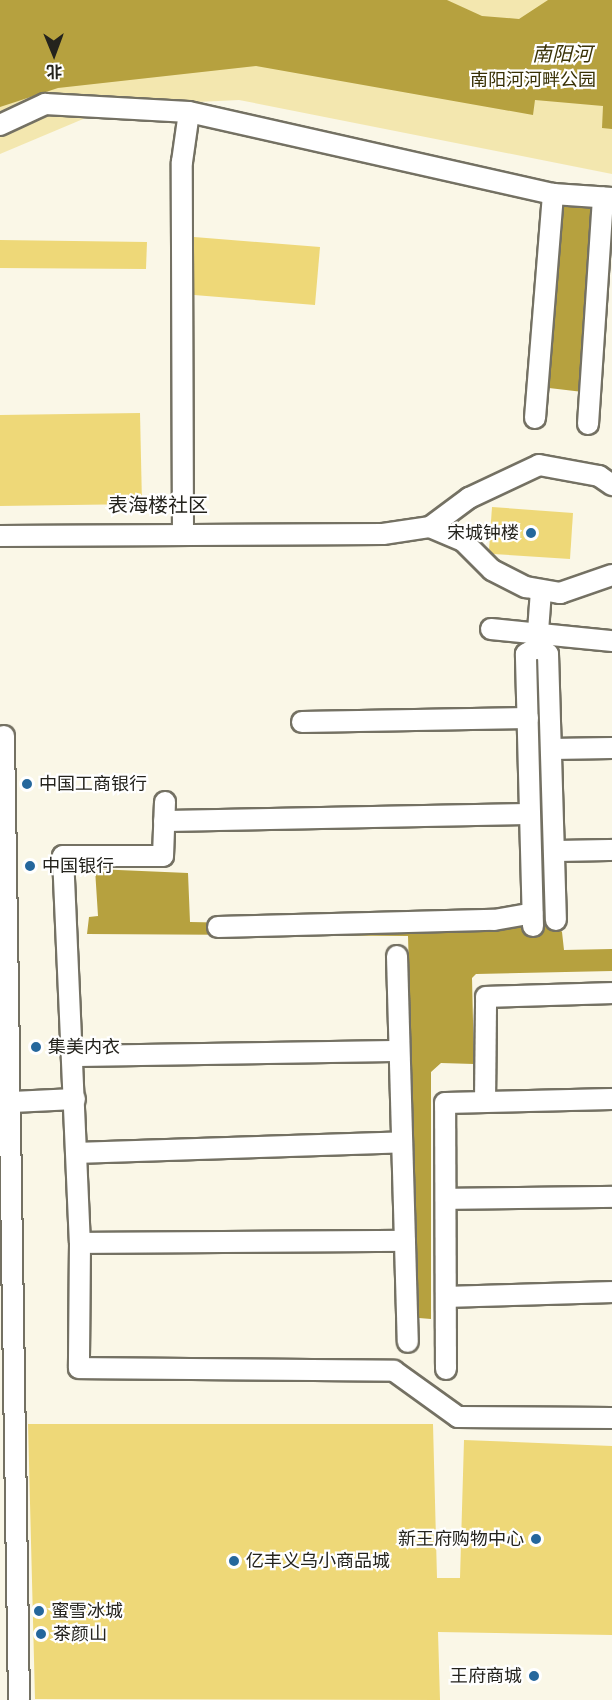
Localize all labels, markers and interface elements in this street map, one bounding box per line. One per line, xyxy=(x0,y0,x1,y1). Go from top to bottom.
north arrow xyxy=(24,24,84,84)
water label: 南阳河 xyxy=(532,41,592,65)
text: 北 xyxy=(46,62,63,82)
park label: 南阳河河畔公园 xyxy=(470,69,596,91)
district label: 表海楼社区 xyxy=(108,492,208,516)
place label: 宋城钟楼 xyxy=(447,522,519,544)
marker: 宋城钟楼 xyxy=(524,526,538,540)
place label: 中国工商银行 xyxy=(39,773,147,795)
marker: 中国工商银行 xyxy=(20,777,34,791)
place label: 中国银行 xyxy=(42,855,114,877)
marker: 中国银行 xyxy=(23,859,37,873)
place label: 集美内衣 xyxy=(48,1036,120,1058)
marker: 集美内衣 xyxy=(29,1040,43,1054)
place label: 新王府购物中心 xyxy=(398,1528,524,1550)
marker: 新王府购物中心 xyxy=(529,1532,543,1546)
place label: 亿丰义乌小商品城 xyxy=(246,1550,390,1572)
marker: 亿丰义乌小商品城 xyxy=(227,1554,241,1568)
place label: 蜜雪冰城 xyxy=(51,1600,123,1622)
marker: 蜜雪冰城 xyxy=(32,1604,46,1618)
place label: 茶颜山 xyxy=(53,1623,107,1645)
marker: 茶颜山 xyxy=(34,1627,48,1641)
place label: 王府商城 xyxy=(450,1665,522,1687)
marker: 王府商城 xyxy=(527,1669,541,1683)

